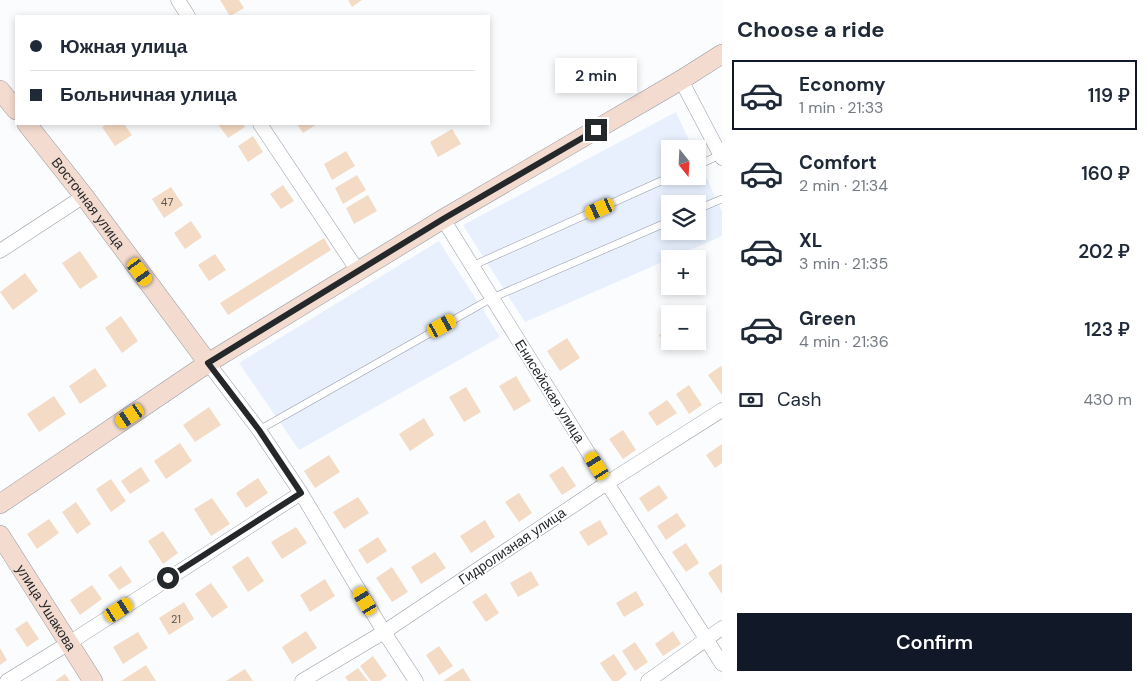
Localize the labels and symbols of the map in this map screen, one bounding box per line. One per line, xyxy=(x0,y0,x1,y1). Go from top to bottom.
callout: 2 min xyxy=(555,58,637,92)
route end xyxy=(585,119,607,141)
north arrow xyxy=(661,140,706,185)
street label: Восточная улица xyxy=(48,153,129,252)
house number: 47 xyxy=(161,195,173,209)
car xyxy=(583,196,616,222)
car xyxy=(125,255,154,289)
car xyxy=(425,312,458,340)
street label: Енисейская улица xyxy=(511,336,589,446)
car xyxy=(113,401,146,431)
car xyxy=(582,449,611,483)
street label: Гидролизная улица xyxy=(455,503,569,589)
street label: улица Ушакова xyxy=(12,561,80,654)
route start xyxy=(157,567,179,589)
car xyxy=(350,584,379,618)
car xyxy=(102,596,135,624)
house number: 21 xyxy=(171,612,181,626)

